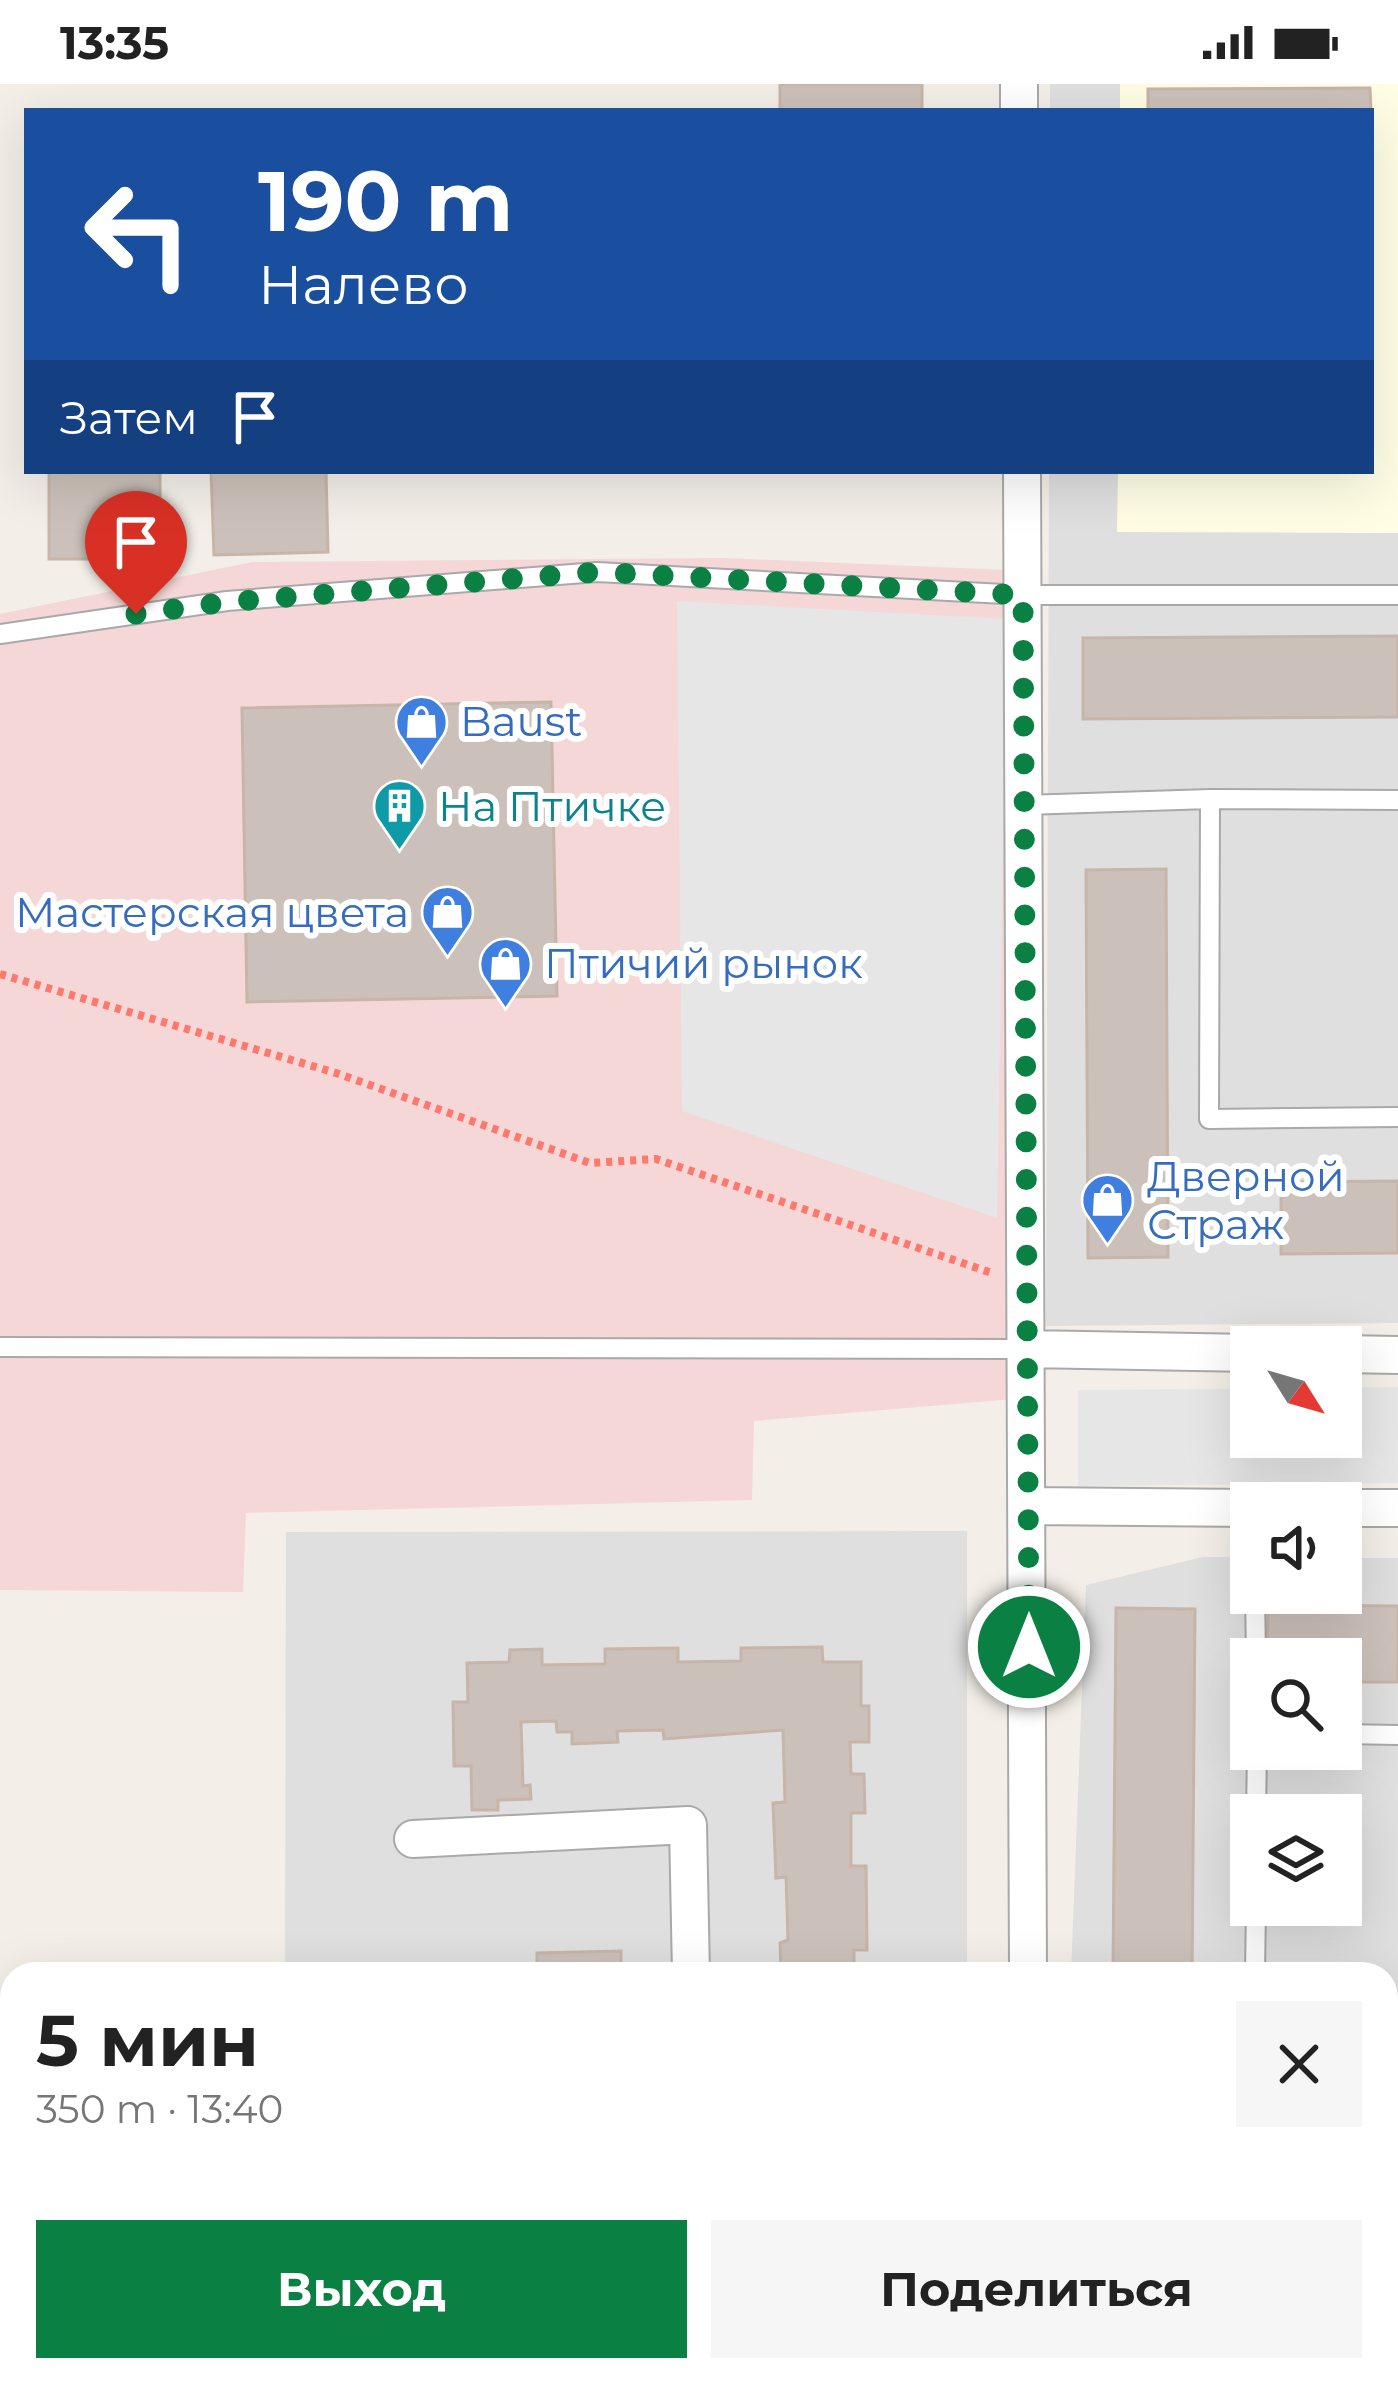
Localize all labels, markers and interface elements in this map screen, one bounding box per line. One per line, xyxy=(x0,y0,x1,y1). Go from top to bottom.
text: 13:35 xyxy=(60,15,169,70)
text: 190 m xyxy=(258,150,513,252)
icon: left xyxy=(60,156,216,312)
text: Налево xyxy=(258,252,469,318)
icon: arrive xyxy=(222,384,288,450)
text: Затем xyxy=(60,390,198,445)
pin xyxy=(85,491,187,614)
icon: arrive xyxy=(103,509,169,575)
shop icon: Baust xyxy=(393,693,449,767)
place label: Baust xyxy=(460,695,582,747)
building icon: На Птичке xyxy=(371,778,427,852)
place label: На Птичке xyxy=(438,780,666,832)
shop icon: Мастерская цвета xyxy=(420,884,476,958)
place label: Мастерская цвета xyxy=(15,886,409,938)
shop icon: Птичий рынок xyxy=(477,935,533,1009)
place label: Птичий рынок xyxy=(544,937,863,989)
place label: Дверной Страж xyxy=(1147,1150,1345,1250)
shop icon: Дверной Страж xyxy=(1080,1172,1136,1246)
north arrow xyxy=(1230,1326,1362,1458)
map controls xyxy=(1230,1326,1362,1926)
button: sound xyxy=(1230,1482,1362,1614)
position arrow xyxy=(966,1584,1092,1710)
button: search xyxy=(1230,1638,1362,1770)
button: layers xyxy=(1230,1794,1362,1926)
text: 5 мин xyxy=(36,1996,259,2084)
button: close xyxy=(1236,2001,1362,2127)
text: 350 m · 13:40 xyxy=(36,2085,283,2133)
button: Выход xyxy=(36,2220,687,2358)
button: Поделиться xyxy=(711,2220,1362,2358)

